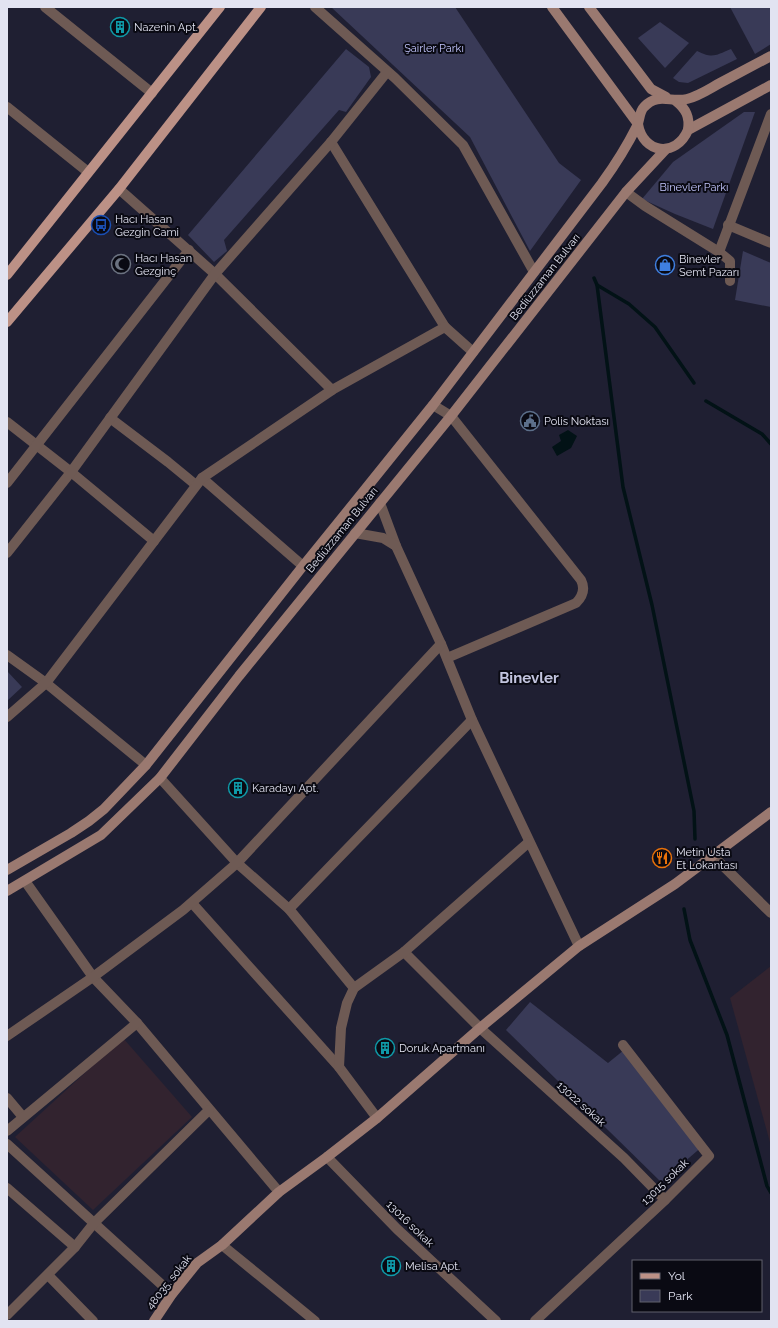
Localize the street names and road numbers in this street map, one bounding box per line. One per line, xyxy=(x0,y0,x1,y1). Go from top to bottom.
street label: Bediüzzaman Bulvarı xyxy=(507,231,583,323)
street label: Bediüzzaman Bulvarı xyxy=(303,485,381,575)
street label: 13022 sokak xyxy=(554,1079,608,1129)
street label: 13015 sokak xyxy=(639,1156,691,1208)
street label: 13016 sokak xyxy=(384,1198,437,1250)
street label: 48035. sokak xyxy=(144,1252,194,1312)

